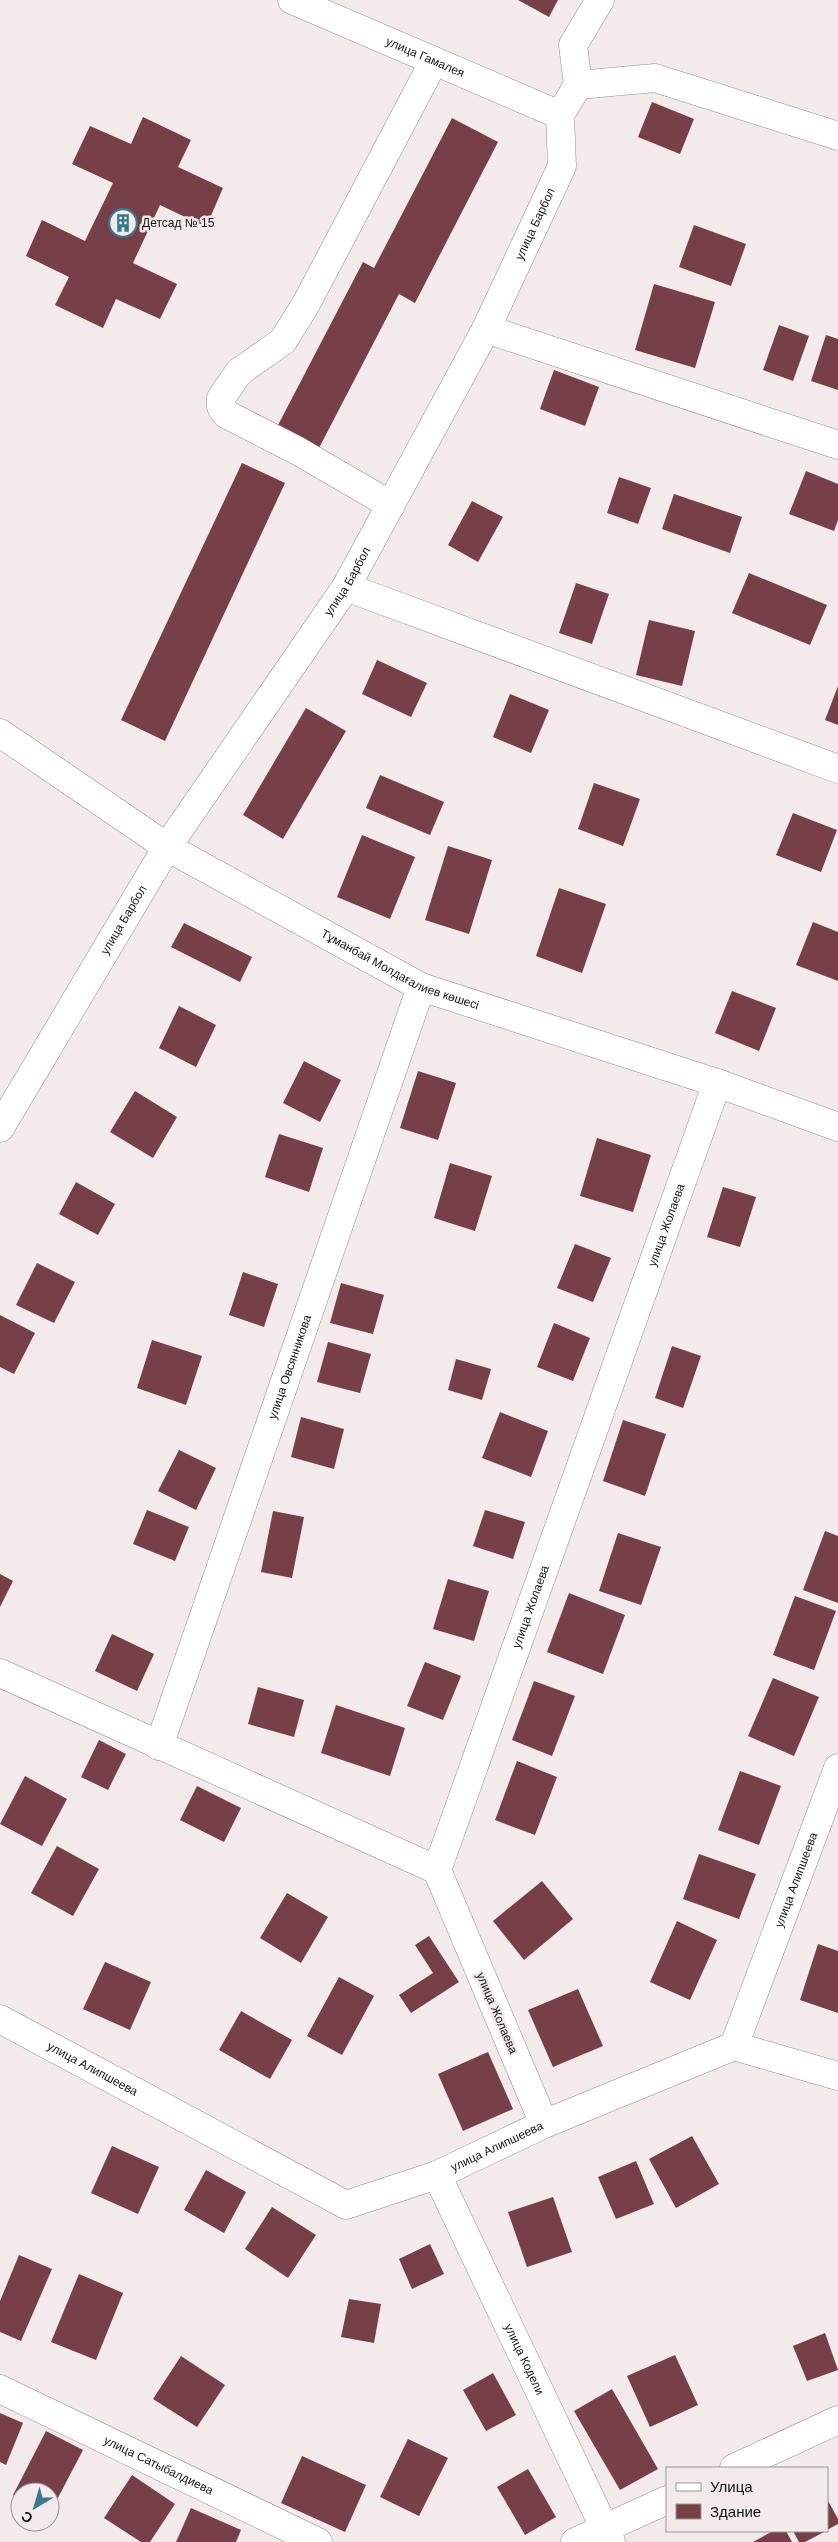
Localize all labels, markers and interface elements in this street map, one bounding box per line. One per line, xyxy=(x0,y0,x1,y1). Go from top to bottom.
street label: улица Гамалея xyxy=(384,34,467,80)
street label: улица Барбол xyxy=(512,186,558,262)
building icon: Детсад № 15 xyxy=(108,208,138,238)
place label: Детсад № 15 xyxy=(142,216,215,230)
street label: улица Барбол xyxy=(321,545,373,619)
street label: улица Барбол xyxy=(98,883,150,957)
street label: Тұманбай Молдағалиев көшесі xyxy=(319,926,481,1012)
street label: улица Жолаева xyxy=(645,1182,688,1269)
street label: улица Овсянникова xyxy=(265,1313,314,1421)
street label: улица Жолаева xyxy=(509,1563,552,1650)
street label: улица Алипшеева xyxy=(772,1830,820,1929)
street label: улица Жолаева xyxy=(474,1970,521,2056)
street label: улица Алипшеева xyxy=(45,2039,140,2099)
street label: улица Алипшеева xyxy=(448,2118,546,2174)
street label: улица Кодели xyxy=(502,2322,547,2397)
street label: улица Сатыбалдиева xyxy=(102,2433,216,2498)
legend xyxy=(666,2467,828,2532)
text: Улица xyxy=(710,2478,753,2495)
north arrow xyxy=(10,2482,60,2532)
text: Здание xyxy=(710,2503,761,2520)
text: С xyxy=(18,2508,36,2527)

